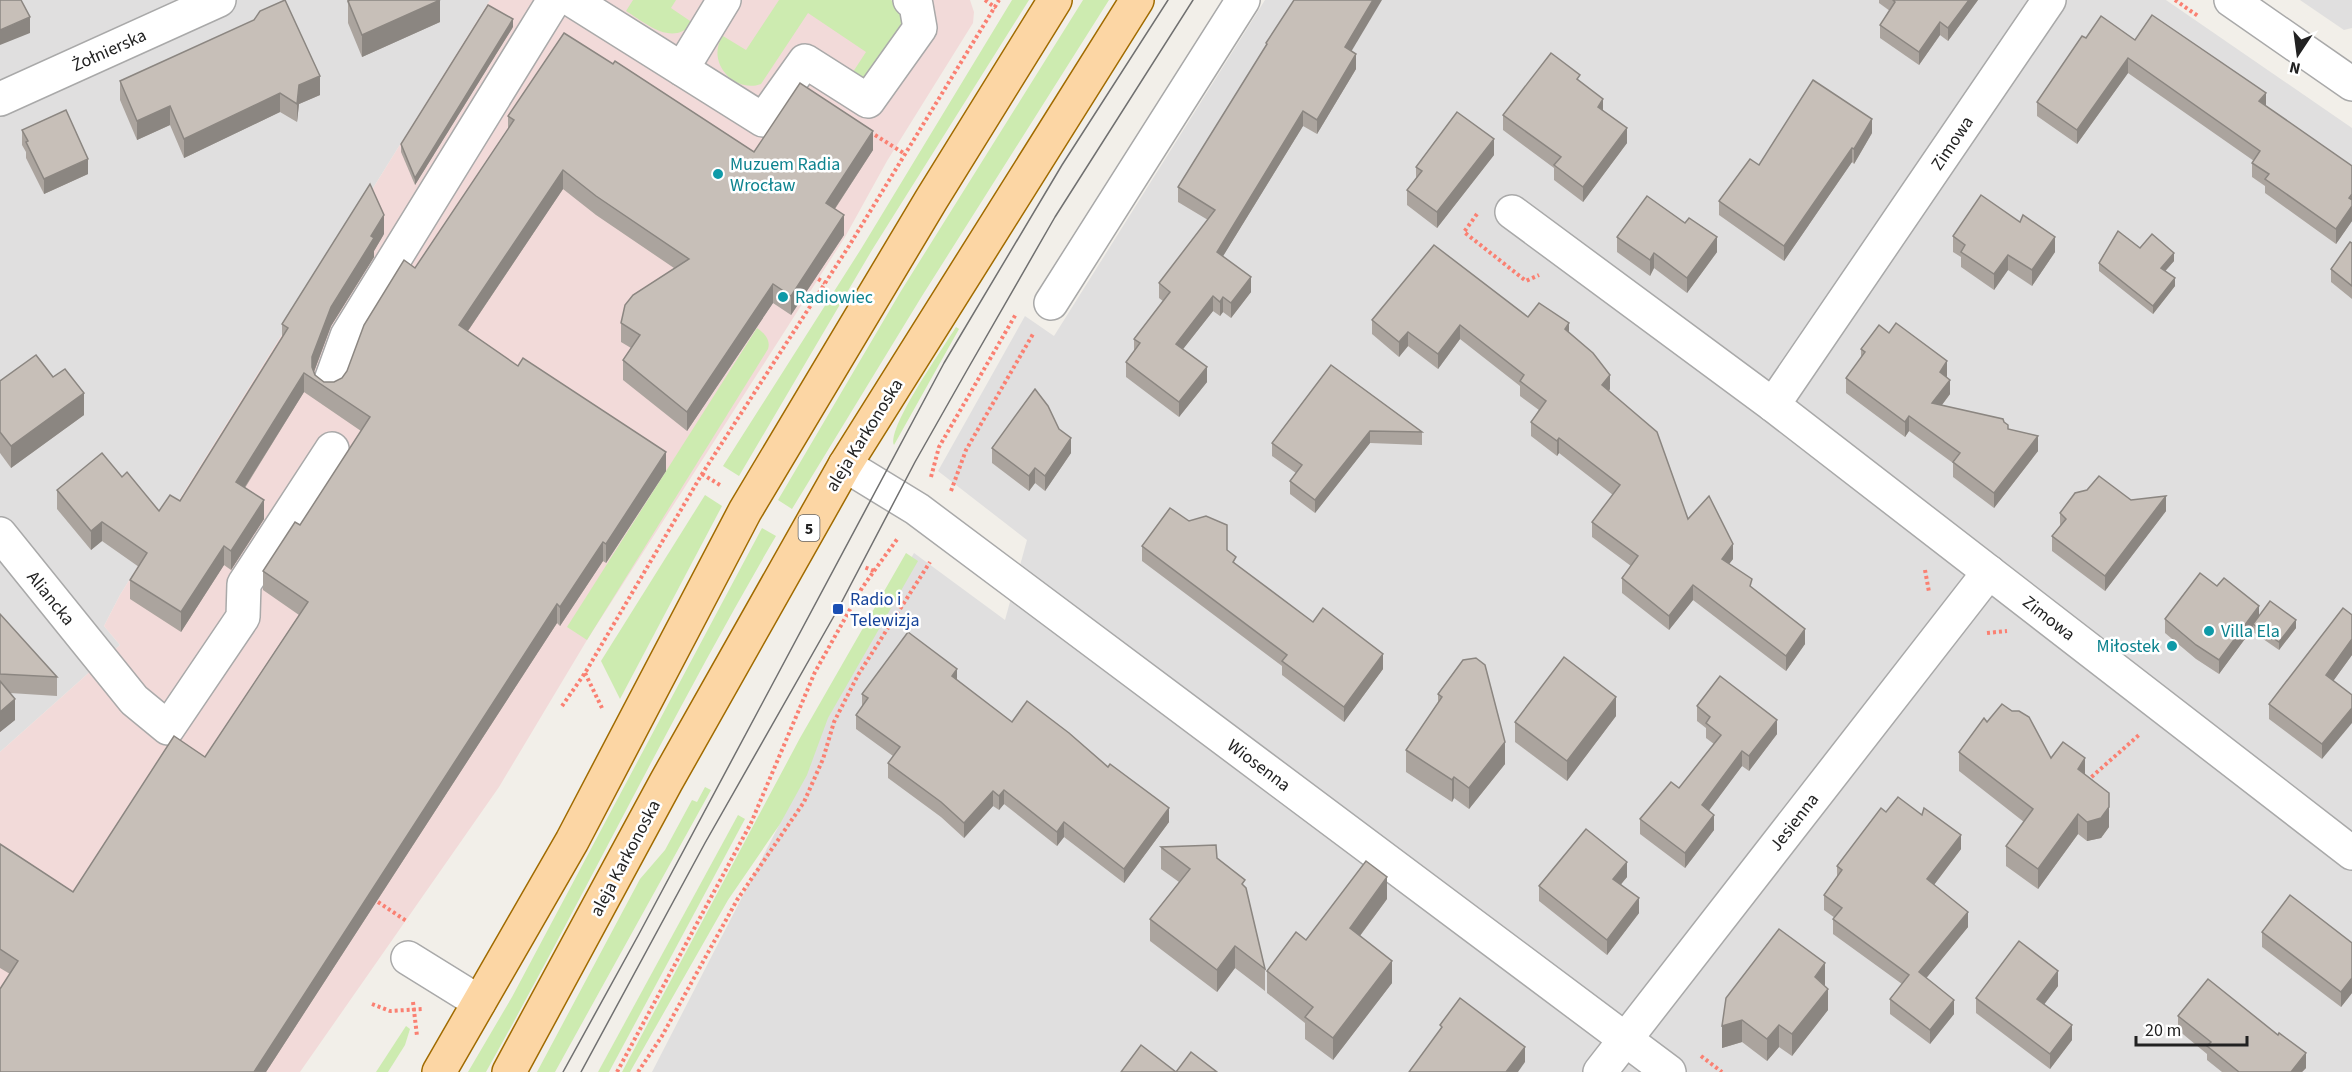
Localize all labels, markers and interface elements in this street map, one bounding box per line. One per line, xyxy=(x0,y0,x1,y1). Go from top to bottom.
street label: Żołnierska xyxy=(68,23,150,78)
north arrow xyxy=(2268,24,2328,84)
text: N xyxy=(2287,56,2303,80)
street label: Zimowa xyxy=(1925,111,1980,175)
place label: Muzuem Radia Wrocław xyxy=(730,152,840,198)
marker: Muzuem Radia Wrocław xyxy=(711,167,725,181)
place label: Radiowiec xyxy=(795,285,873,310)
marker: Radiowiec xyxy=(776,290,790,304)
street label: aleja Karkonoska xyxy=(820,374,909,496)
road number: 5 xyxy=(798,515,820,541)
street label: Aliancka xyxy=(21,566,80,631)
place label: Radio i Telewizja xyxy=(850,587,920,633)
street label: Zimowa xyxy=(2017,590,2080,647)
marker: Radio i Telewizja xyxy=(831,602,845,616)
place label: Villa Ela xyxy=(2221,619,2280,644)
marker: Villa Ela xyxy=(2202,624,2216,638)
place label: Miłostek xyxy=(2097,634,2160,659)
marker: Miłostek xyxy=(2165,639,2179,653)
street label: Wiosenna xyxy=(1222,733,1296,798)
street label: Jesienna xyxy=(1764,788,1825,856)
street label: aleja Karkonoska xyxy=(584,796,667,921)
scale bar xyxy=(2136,1009,2247,1047)
text: 20 m xyxy=(2145,1018,2181,1043)

